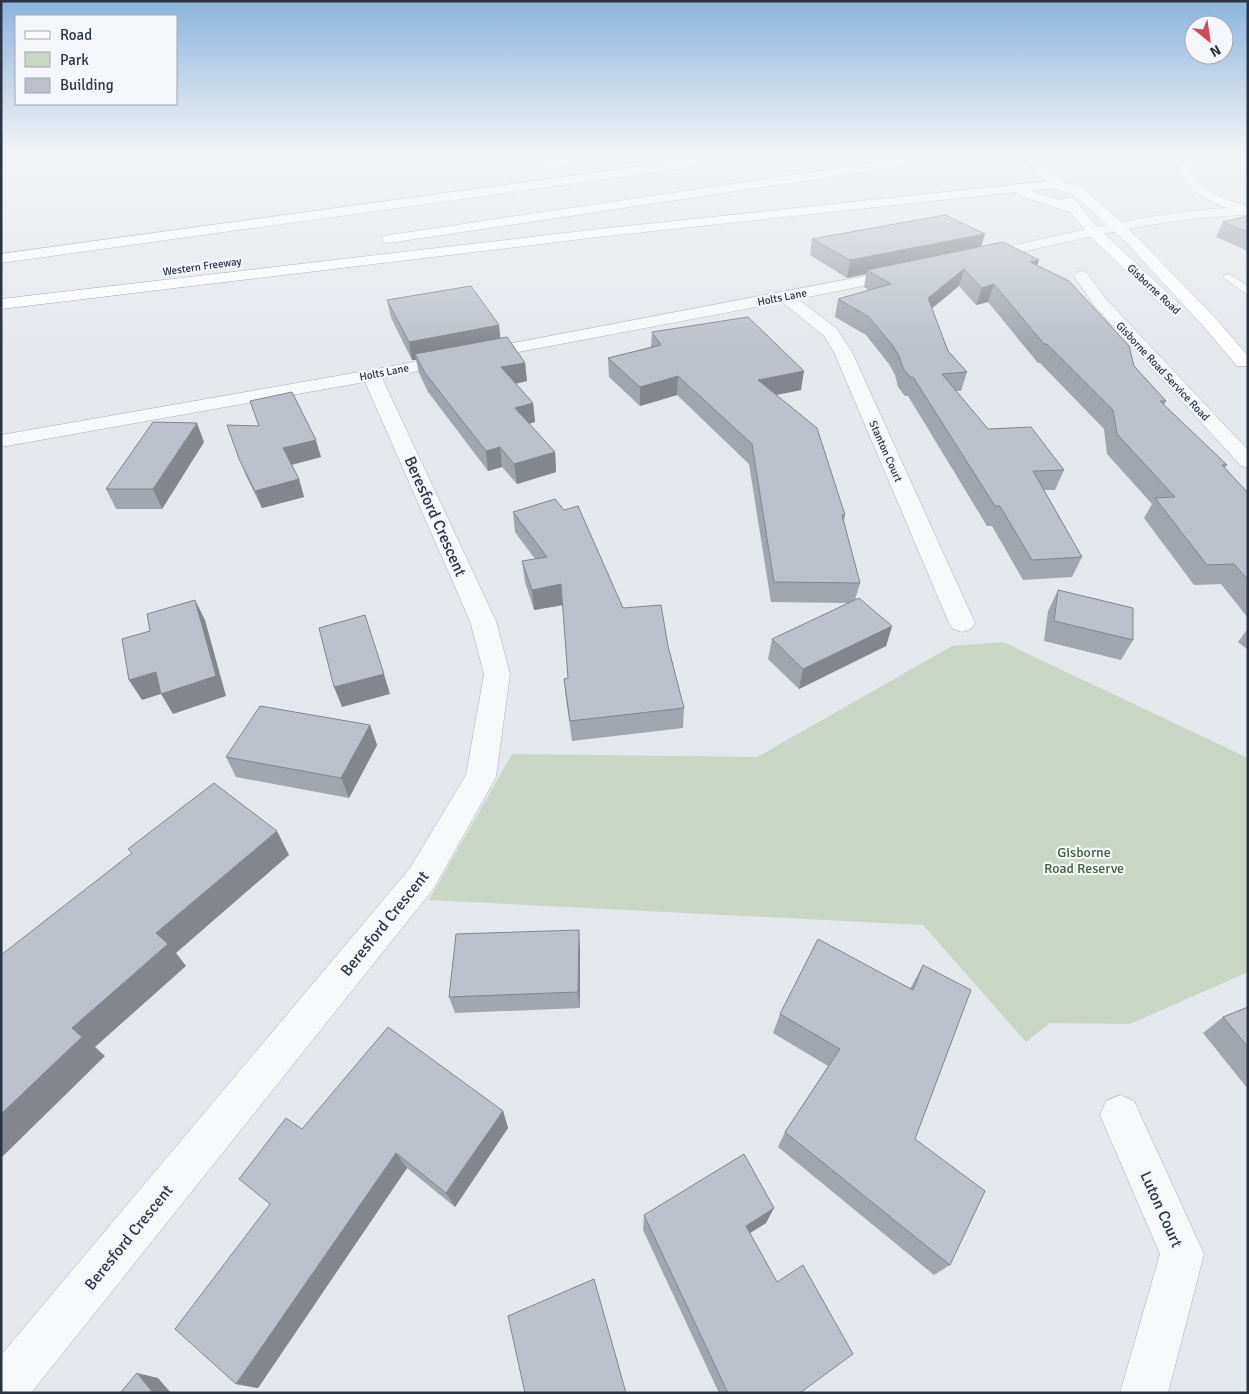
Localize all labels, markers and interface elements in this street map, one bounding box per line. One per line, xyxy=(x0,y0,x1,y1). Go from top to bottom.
legend xyxy=(15,15,178,105)
north arrow xyxy=(1184,15,1234,65)
text: Road xyxy=(60,26,92,44)
text: N xyxy=(1207,41,1224,61)
text: Park xyxy=(60,51,89,69)
text: Building xyxy=(60,76,114,94)
street label: Western Freeway xyxy=(162,254,243,278)
street label: Gisborne Road xyxy=(1124,261,1183,317)
street label: Holts Lane xyxy=(756,286,808,309)
street label: Gisborne Road Service Road xyxy=(1113,319,1212,424)
street label: Holts Lane xyxy=(358,361,410,384)
street label: Stanton Court xyxy=(866,418,905,484)
street label: Beresford Crescent xyxy=(400,453,471,580)
park label: Gisborne Road Reserve xyxy=(1044,844,1124,877)
street label: Beresford Crescent xyxy=(336,867,434,980)
street label: Luton Court xyxy=(1135,1168,1187,1251)
street label: Beresford Crescent xyxy=(80,1181,178,1294)

